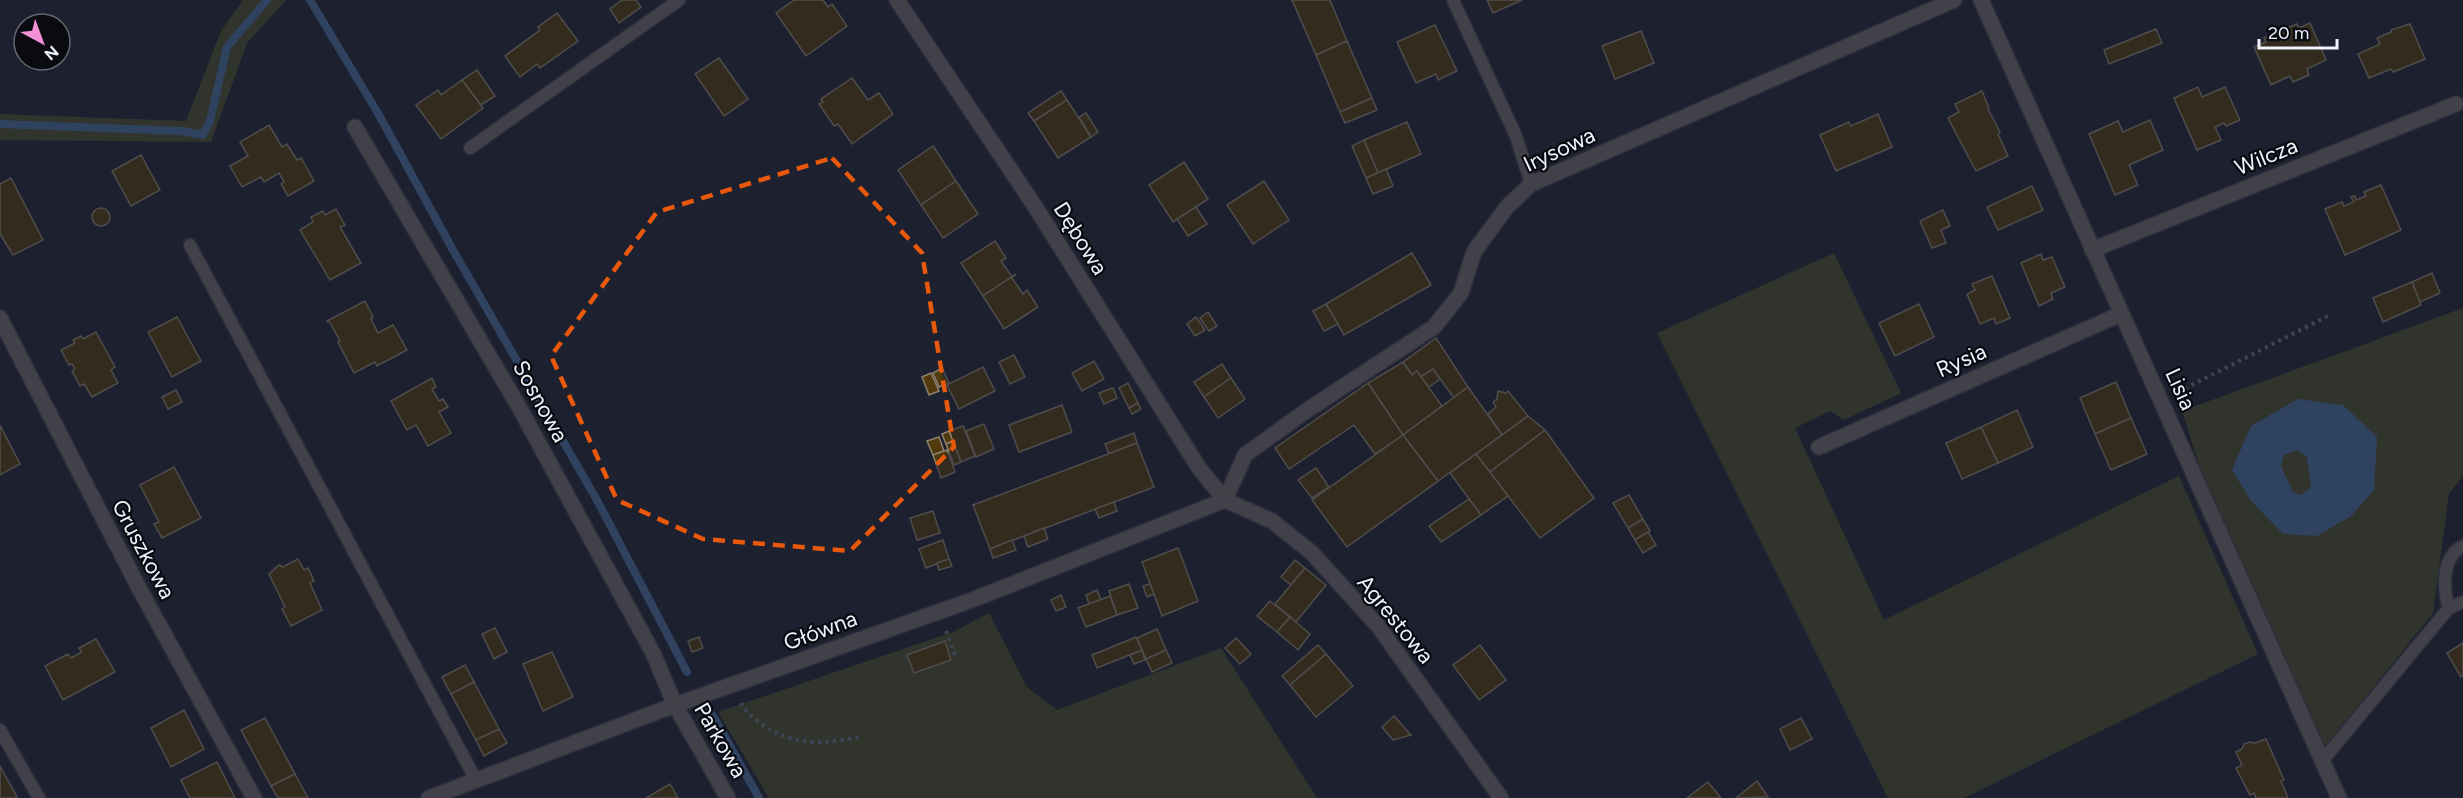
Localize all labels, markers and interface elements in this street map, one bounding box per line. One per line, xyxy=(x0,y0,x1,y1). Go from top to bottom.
north arrow xyxy=(12,12,72,72)
scale bar xyxy=(2259,12,2337,50)
text: 20 m xyxy=(2268,22,2309,44)
text: N xyxy=(41,42,62,64)
street label: Irysowa xyxy=(1519,121,1599,178)
street label: Wilcza xyxy=(2231,132,2301,181)
street label: Dębowa xyxy=(1048,197,1113,280)
street label: Rysia xyxy=(1932,338,1990,383)
street label: Sosnowa xyxy=(507,356,574,447)
street label: Lisia xyxy=(2159,364,2202,414)
street label: Gruszkowa xyxy=(106,495,181,604)
street label: Agrestowa xyxy=(1352,570,1440,669)
street label: Główna xyxy=(780,605,861,656)
street label: Parkowa xyxy=(688,698,753,783)

